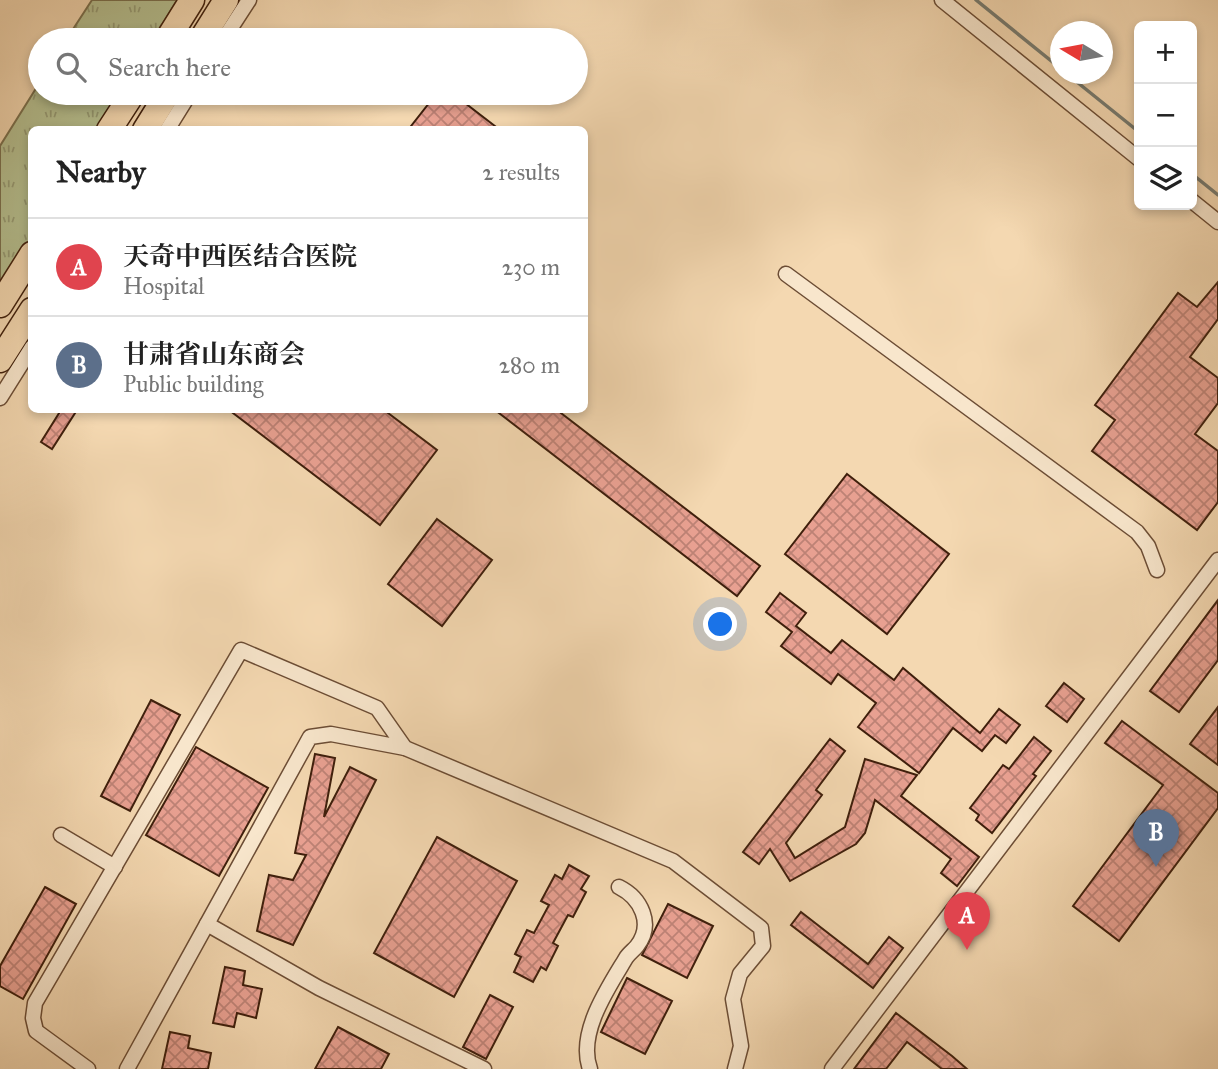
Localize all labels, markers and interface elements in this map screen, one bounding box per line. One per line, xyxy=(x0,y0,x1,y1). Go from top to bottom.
north arrow xyxy=(1050,21,1113,84)
map controls xyxy=(1134,21,1197,210)
button: + xyxy=(1134,21,1197,84)
search box xyxy=(28,28,588,105)
icon: search xyxy=(52,48,90,86)
text: Search here xyxy=(108,51,231,83)
button: − xyxy=(1134,84,1197,147)
button: layers xyxy=(1134,147,1197,210)
text: Nearby xyxy=(56,154,146,190)
text: 2 results xyxy=(482,158,560,186)
text: 天奇中西医结合医院 xyxy=(123,240,357,272)
text: A xyxy=(71,253,87,281)
text: 230 m xyxy=(502,253,560,281)
text: Hospital xyxy=(123,272,205,300)
text: 甘肃省山东商会 xyxy=(123,338,305,370)
text: B xyxy=(71,351,87,379)
text: 280 m xyxy=(499,351,560,379)
text: Public building xyxy=(123,370,263,398)
your location xyxy=(703,607,737,641)
pin: B xyxy=(1133,809,1179,867)
pin: A xyxy=(944,892,990,950)

